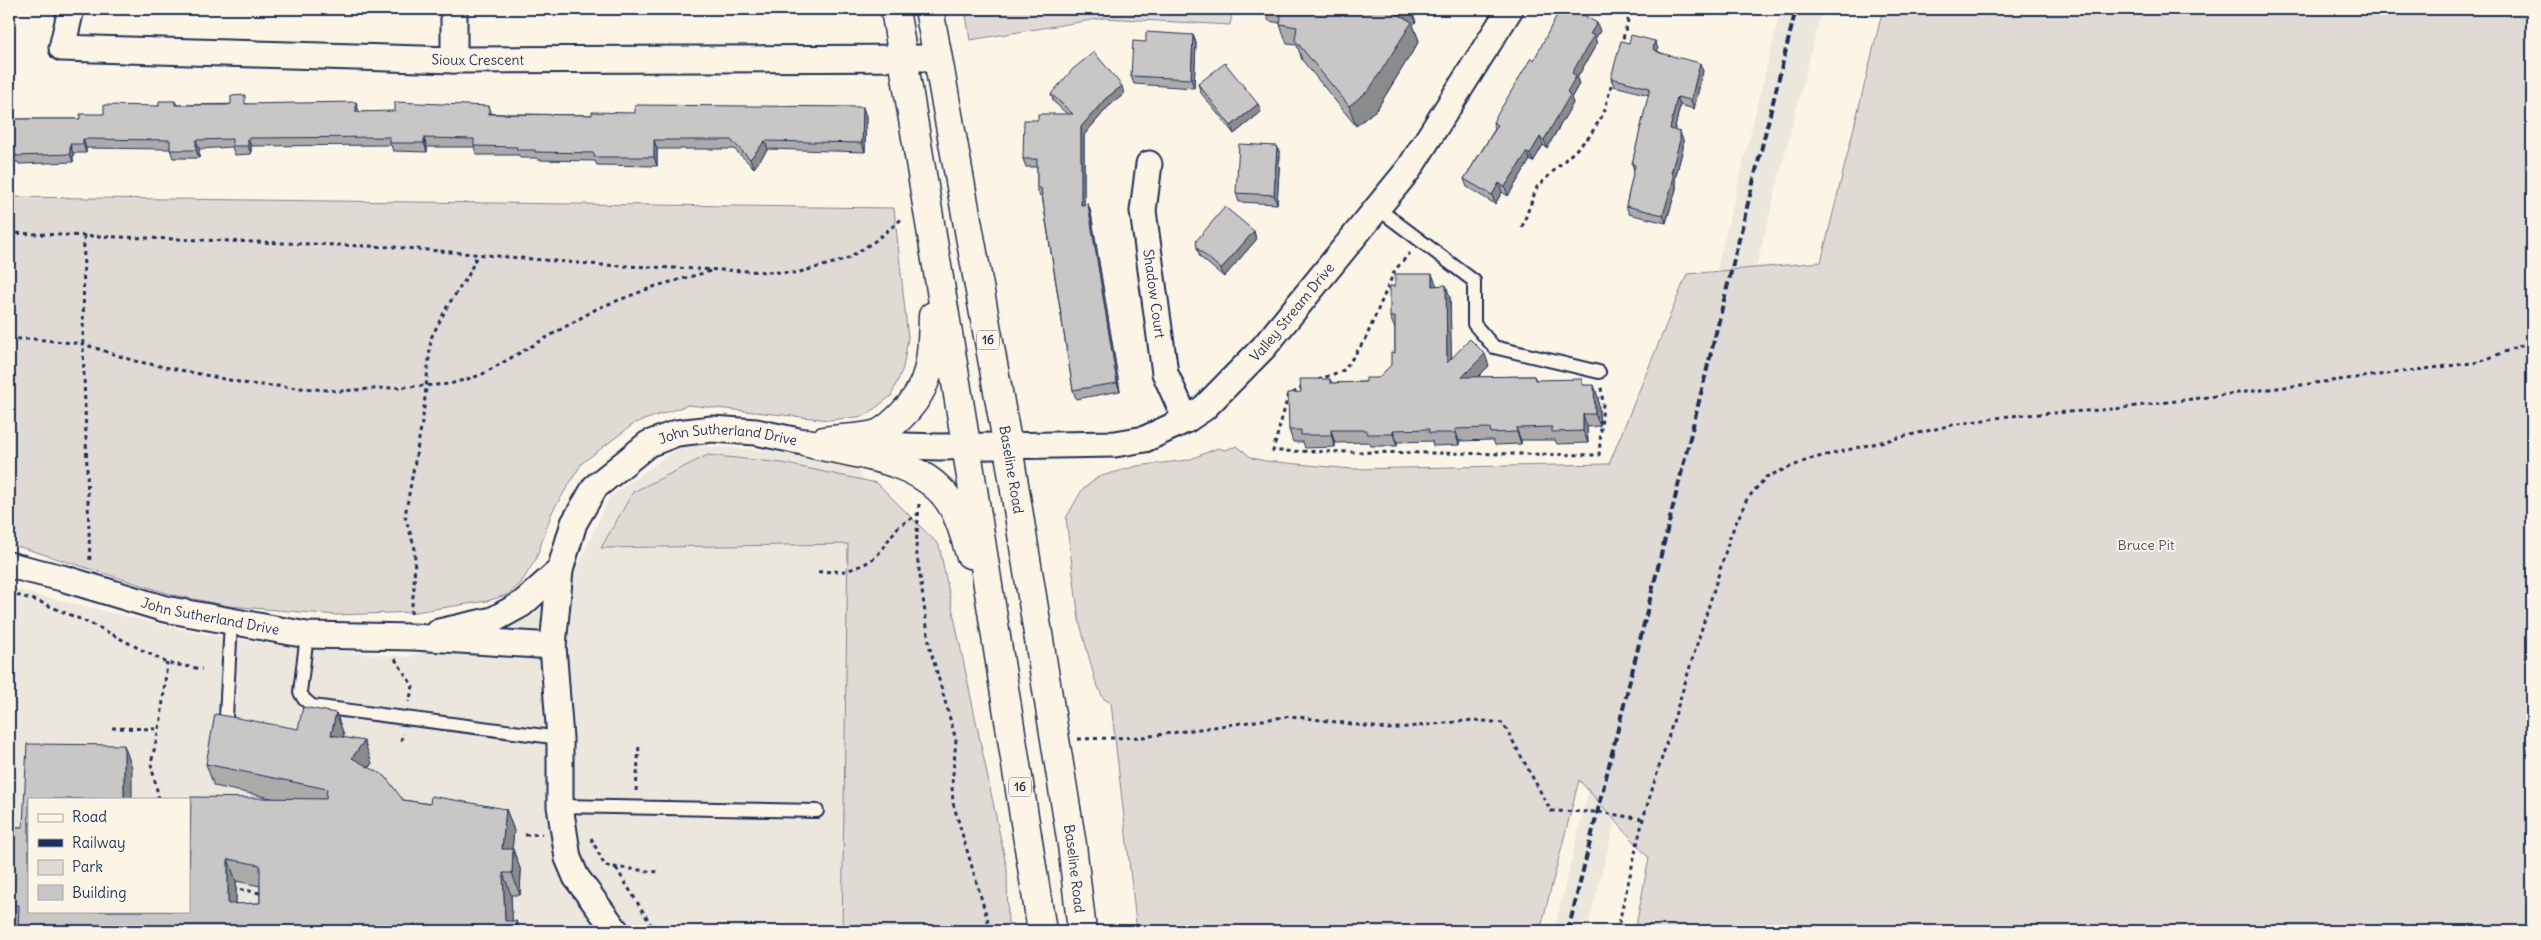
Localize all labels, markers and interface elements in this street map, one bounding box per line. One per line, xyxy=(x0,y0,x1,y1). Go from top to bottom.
street label: Sioux Crescent xyxy=(431,50,524,69)
street label: Shadow Court xyxy=(1139,248,1169,340)
street label: Valley Stream Drive xyxy=(1246,259,1338,365)
road number: 16 xyxy=(977,330,999,350)
street label: John Sutherland Drive xyxy=(656,420,799,449)
street label: Baseline Road xyxy=(995,424,1028,515)
park label: Bruce Pit xyxy=(2117,536,2175,554)
street label: John Sutherland Drive xyxy=(139,593,281,639)
road number: 16 xyxy=(1009,778,1031,796)
legend xyxy=(28,798,190,912)
text: Road xyxy=(72,807,107,826)
street label: Baseline Road xyxy=(1060,823,1089,914)
text: Railway xyxy=(72,833,126,852)
text: Park xyxy=(72,857,103,876)
text: Building xyxy=(72,883,127,902)

